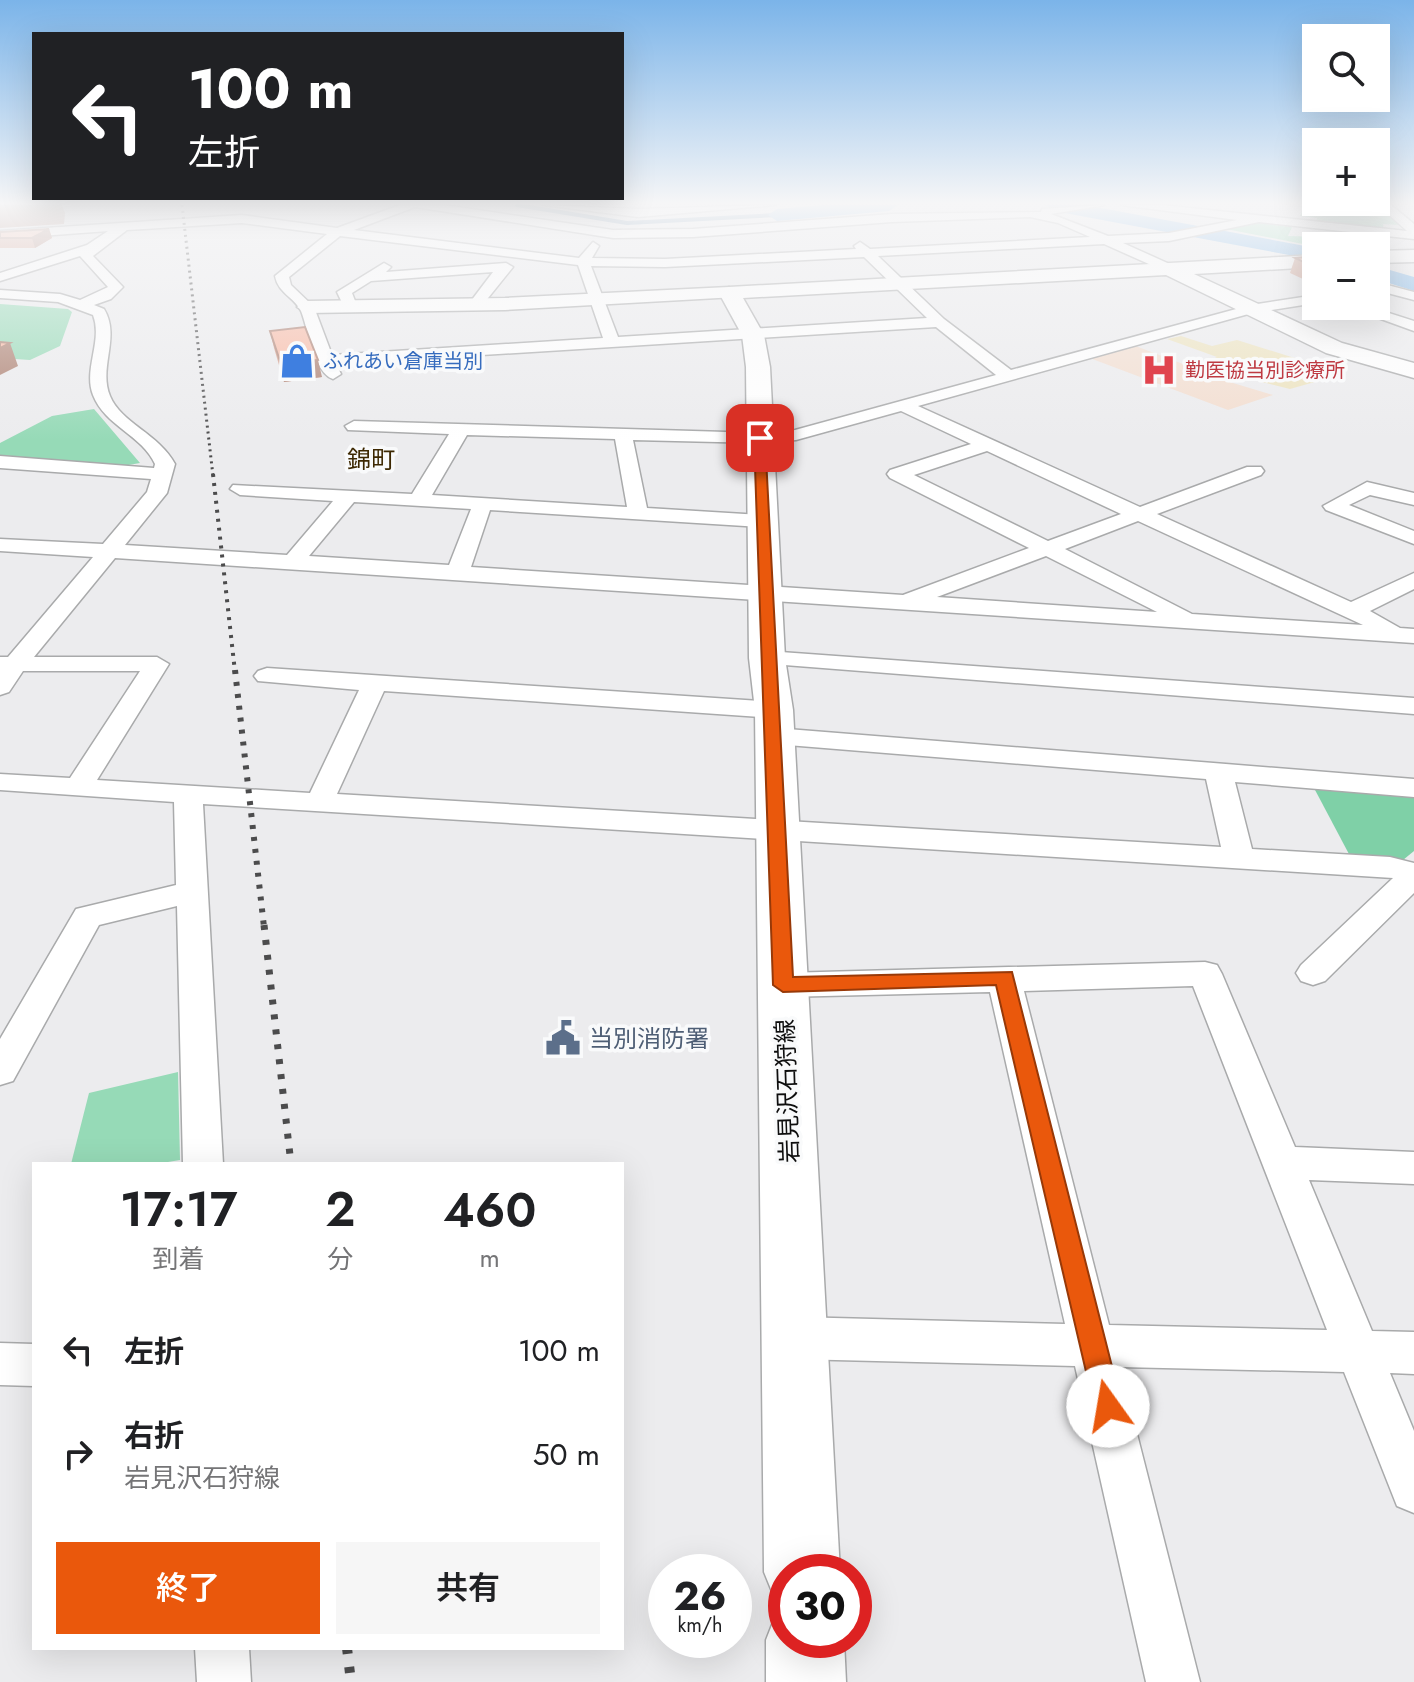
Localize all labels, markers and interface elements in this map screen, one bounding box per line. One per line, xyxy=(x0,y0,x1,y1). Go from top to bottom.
map controls xyxy=(1302,24,1390,320)
button: search xyxy=(1302,24,1390,112)
text: 100 m xyxy=(188,48,353,129)
icon: left xyxy=(56,64,160,168)
text: 左折 xyxy=(188,126,260,178)
button: + xyxy=(1302,128,1390,216)
button: − xyxy=(1302,232,1390,320)
shop icon: ふれあい倉庫当別 xyxy=(278,342,316,380)
place label: ふれあい倉庫当別 xyxy=(323,347,483,376)
hospital icon: 勤医協当別診療所 xyxy=(1140,351,1178,389)
place label: 勤医協当別診療所 xyxy=(1185,356,1345,385)
pin xyxy=(726,404,794,472)
icon: arrive xyxy=(738,416,782,460)
district label: 錦町 xyxy=(347,442,395,477)
street label: 岩見沢石狩線 xyxy=(767,1018,807,1164)
public building icon: 当別消防署 xyxy=(544,1019,582,1057)
place label: 当別消防署 xyxy=(589,1021,709,1056)
text: 17:17 xyxy=(120,1175,237,1244)
text: 2 xyxy=(325,1175,355,1244)
text: 460 xyxy=(443,1176,536,1245)
text: m xyxy=(480,1239,500,1277)
text: 到着 xyxy=(153,1240,205,1278)
text: 分 xyxy=(327,1240,353,1278)
icon: left xyxy=(56,1328,100,1372)
text: 100 m xyxy=(518,1329,600,1372)
text: 左折 xyxy=(124,1330,184,1373)
position arrow xyxy=(1066,1364,1150,1448)
text: 右折 xyxy=(124,1414,184,1457)
icon: right xyxy=(56,1432,100,1476)
text: 50 m xyxy=(533,1433,600,1476)
text: 岩見沢石狩線 xyxy=(124,1459,280,1497)
button: 終了 xyxy=(56,1542,320,1634)
button: 共有 xyxy=(336,1542,600,1634)
speed limit sign: 30 xyxy=(768,1554,872,1658)
text: 26 xyxy=(674,1567,727,1625)
text: km/h xyxy=(677,1611,723,1640)

